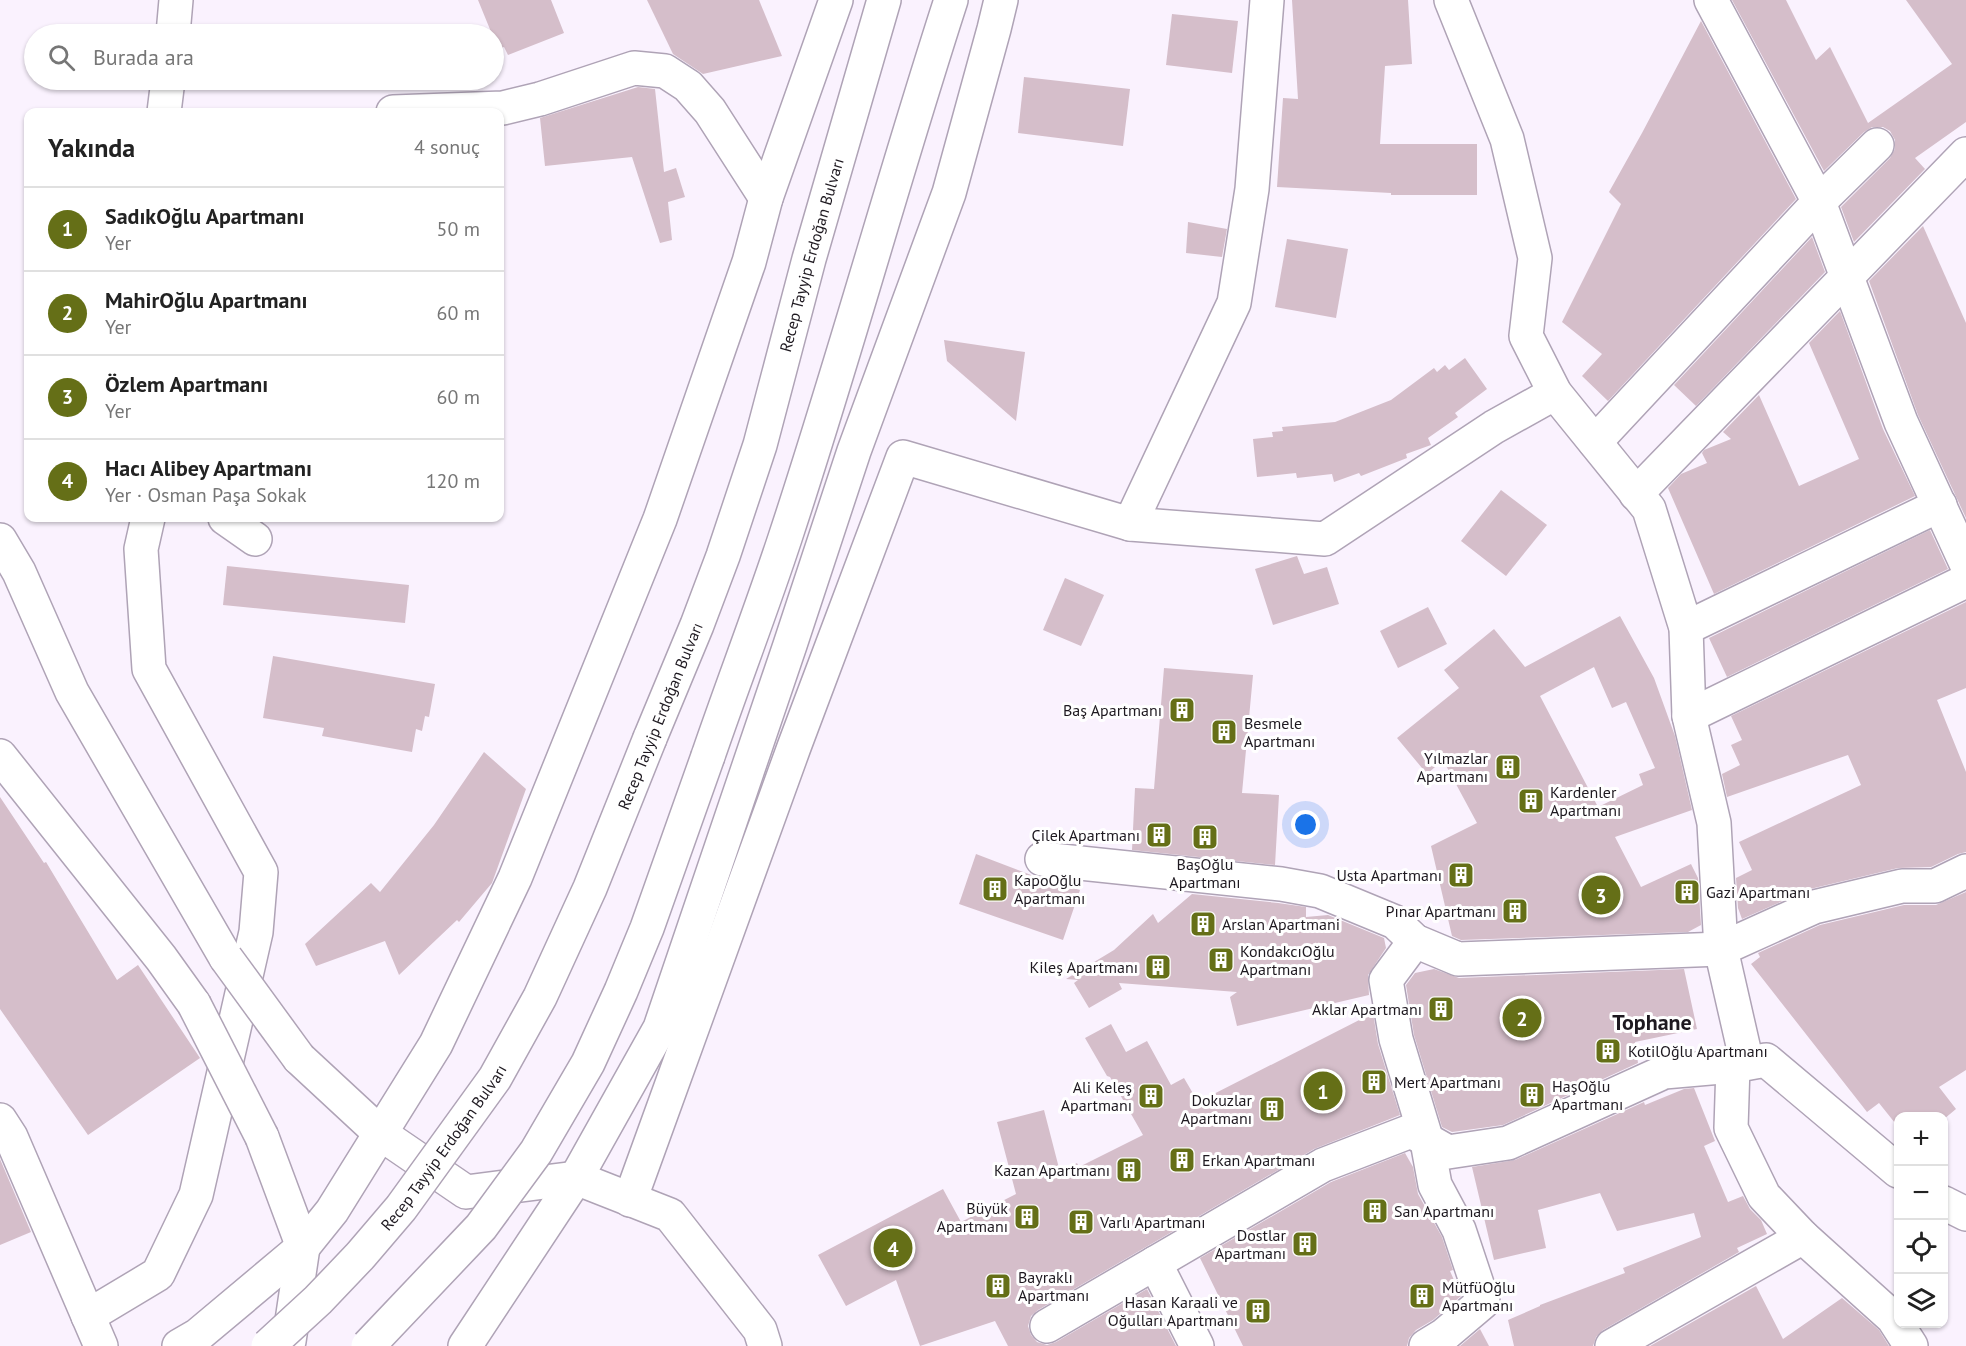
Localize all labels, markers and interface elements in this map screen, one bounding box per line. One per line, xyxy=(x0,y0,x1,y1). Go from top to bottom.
search box xyxy=(24,24,504,90)
icon: search xyxy=(45,41,78,74)
text: Burada ara xyxy=(93,43,194,71)
text: Yakında xyxy=(48,131,135,164)
text: 4 sonuç xyxy=(414,134,480,160)
street label: Recep Tayyip Erdoğan Bulvarı xyxy=(775,156,848,354)
text: SadıkOğlu Apartmanı xyxy=(105,202,304,230)
text: 1 xyxy=(62,216,73,242)
text: 50 m xyxy=(437,216,480,242)
text: Yer xyxy=(105,230,131,256)
text: MahirOğlu Apartmanı xyxy=(105,286,307,314)
text: 2 xyxy=(62,300,73,326)
text: 60 m xyxy=(437,300,480,326)
text: Yer xyxy=(105,314,131,340)
text: Özlem Apartmanı xyxy=(105,370,268,398)
text: 3 xyxy=(62,384,73,410)
text: 60 m xyxy=(437,384,480,410)
text: Yer xyxy=(105,398,131,424)
text: Hacı Alibey Apartmanı xyxy=(105,454,312,482)
text: 4 xyxy=(62,468,73,494)
text: 120 m xyxy=(426,468,480,494)
text: Yer · Osman Paşa Sokak xyxy=(105,482,306,508)
street label: Recep Tayyip Erdoğan Bulvarı xyxy=(613,619,707,813)
building icon: Baş Apartmanı xyxy=(1167,695,1197,725)
place label: Baş Apartmanı xyxy=(1063,700,1162,720)
place label: Besmele Apartmanı xyxy=(1244,713,1315,751)
building icon: Besmele Apartmanı xyxy=(1209,717,1239,747)
place label: Yılmazlar Apartmanı xyxy=(1417,748,1489,786)
building icon: Yılmazlar Apartmanı xyxy=(1493,752,1523,782)
place label: Kardenler Apartmanı xyxy=(1550,782,1621,820)
building icon: Kardenler Apartmanı xyxy=(1516,786,1546,816)
your location xyxy=(1291,810,1320,839)
building icon: Çilek Apartmanı xyxy=(1144,820,1174,850)
building icon: BaşOğlu Apartmanı xyxy=(1190,822,1220,852)
place label: Çilek Apartmanı xyxy=(1032,825,1140,845)
place label: BaşOğlu Apartmanı xyxy=(1169,854,1241,892)
building icon: Usta Apartmanı xyxy=(1446,860,1476,890)
place label: Usta Apartmanı xyxy=(1336,865,1442,885)
place label: KapoOğlu Apartmanı xyxy=(1014,870,1085,908)
pin: 3 xyxy=(1582,872,1620,918)
building icon: KapoOğlu Apartmanı xyxy=(980,874,1010,904)
building icon: Gazi Apartmanı xyxy=(1672,877,1702,907)
place label: Gazi Apartmanı xyxy=(1706,882,1810,902)
building icon: Pınar Apartmanı xyxy=(1500,896,1530,926)
place label: Pınar Apartmanı xyxy=(1386,901,1496,921)
building icon: Arslan Apartmani xyxy=(1188,909,1218,939)
place label: Arslan Apartmani xyxy=(1222,914,1340,934)
place label: KondakcıOğlu Apartmanı xyxy=(1240,941,1335,979)
building icon: KondakcıOğlu Apartmanı xyxy=(1206,945,1236,975)
building icon: Kileş Apartmanı xyxy=(1143,952,1173,982)
place label: Kileş Apartmanı xyxy=(1029,957,1138,977)
building icon: Aklar Apartmanı xyxy=(1426,994,1456,1024)
pin: 2 xyxy=(1502,996,1541,1040)
place label: Aklar Apartmanı xyxy=(1312,999,1422,1019)
district label: Tophane xyxy=(1612,1008,1692,1036)
building icon: KotilOğlu Apartmanı xyxy=(1593,1036,1623,1066)
place label: KotilOğlu Apartmanı xyxy=(1628,1041,1768,1061)
street label: Recep Tayyip Erdoğan Bulvarı xyxy=(376,1061,510,1234)
building icon: Mert Apartmanı xyxy=(1359,1067,1389,1097)
pin: 1 xyxy=(1304,1068,1342,1114)
place label: Mert Apartmanı xyxy=(1394,1072,1501,1092)
place label: HaşOğlu Apartmanı xyxy=(1552,1076,1623,1114)
place label: Ali Keleş Apartmanı xyxy=(1061,1077,1132,1115)
building icon: HaşOğlu Apartmanı xyxy=(1517,1080,1547,1110)
building icon: Ali Keleş Apartmanı xyxy=(1136,1081,1166,1111)
place label: Dokuzlar Apartmanı xyxy=(1181,1090,1253,1128)
building icon: Dokuzlar Apartmanı xyxy=(1257,1094,1287,1124)
map controls xyxy=(1894,1112,1948,1328)
button: + xyxy=(1894,1112,1948,1166)
building icon: Erkan Apartmanı xyxy=(1167,1145,1197,1175)
place label: Erkan Apartmanı xyxy=(1202,1150,1315,1170)
building icon: Kazan Apartmanı xyxy=(1114,1155,1144,1185)
place label: Kazan Apartmanı xyxy=(994,1160,1110,1180)
button: − xyxy=(1894,1166,1948,1220)
building icon: San Apartmanı xyxy=(1360,1196,1390,1226)
place label: Büyük Apartmanı xyxy=(937,1198,1008,1236)
place label: San Apartmanı xyxy=(1394,1201,1494,1221)
building icon: Büyük Apartmanı xyxy=(1012,1202,1042,1232)
building icon: Varlı Apartmanı xyxy=(1066,1207,1096,1237)
place label: Varlı Apartmanı xyxy=(1099,1212,1206,1232)
button: locate xyxy=(1894,1220,1948,1274)
place label: Dostlar Apartmanı xyxy=(1215,1225,1287,1263)
pin: 4 xyxy=(874,1226,912,1270)
building icon: Dostlar Apartmanı xyxy=(1290,1229,1320,1259)
place label: Bayraklı Apartmanı xyxy=(1018,1267,1089,1305)
building icon: Bayraklı Apartmanı xyxy=(983,1271,1013,1301)
button: layers xyxy=(1894,1274,1948,1328)
place label: MütfüOğlu Apartmanı xyxy=(1442,1277,1515,1315)
building icon: MütfüOğlu Apartmanı xyxy=(1407,1281,1437,1311)
place label: Hasan Karaali ve Oğulları Apartmanı xyxy=(1108,1292,1238,1330)
building icon: Hasan Karaali ve Oğulları Apartmanı xyxy=(1243,1296,1273,1326)

